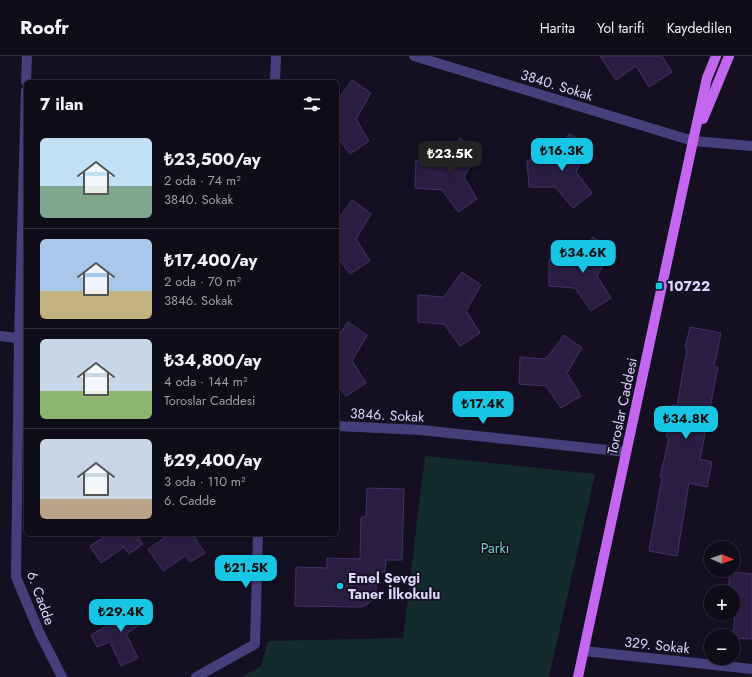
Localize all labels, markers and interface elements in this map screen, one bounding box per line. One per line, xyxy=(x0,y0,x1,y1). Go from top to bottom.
text: Roofr xyxy=(20,14,69,41)
text: Harita xyxy=(540,18,575,38)
text: Yol tarifi xyxy=(597,18,645,38)
text: Kaydedilen xyxy=(667,18,732,38)
street label: 3840. Sokak xyxy=(518,65,596,106)
text: 7 ilan xyxy=(40,92,84,116)
icon: filters xyxy=(301,93,323,115)
pin: ₺16.3K xyxy=(529,138,595,172)
pin: ₺23.5K xyxy=(417,141,483,175)
text: ₺16.3K xyxy=(540,141,584,160)
text: ₺23.5K xyxy=(427,144,473,163)
text: ₺23,500/ay xyxy=(164,147,261,171)
icon: home xyxy=(72,154,120,202)
text: 2 oda · 74 m² xyxy=(164,171,241,190)
text: 3840. Sokak xyxy=(164,190,233,209)
pin: ₺34.6K xyxy=(550,240,616,274)
text: ₺34.6K xyxy=(560,243,606,262)
text: ₺17,400/ay xyxy=(164,248,257,272)
icon: home xyxy=(72,255,120,303)
text: 2 oda · 70 m² xyxy=(164,272,241,291)
place label: 10722 xyxy=(667,276,710,296)
marker: 10722 xyxy=(654,281,664,291)
text: 3846. Sokak xyxy=(164,291,233,310)
text: ₺34,800/ay xyxy=(164,348,261,372)
icon: home xyxy=(72,355,120,403)
street label: Toroslar Caddesi xyxy=(602,356,642,456)
text: 4 oda · 144 m² xyxy=(164,372,248,391)
text: Toroslar Caddesi xyxy=(164,391,255,410)
pin: ₺17.4K xyxy=(450,391,516,425)
text: ₺17.4K xyxy=(462,394,504,413)
street label: 3846. Sokak xyxy=(349,403,425,427)
pin: ₺34.8K xyxy=(653,406,719,440)
text: ₺34.8K xyxy=(663,409,709,428)
text: ₺29,400/ay xyxy=(164,448,262,472)
icon: home xyxy=(72,455,120,503)
text: 3 oda · 110 m² xyxy=(164,472,246,491)
text: 6. Cadde xyxy=(164,491,216,510)
park label: Parkı xyxy=(481,538,509,558)
north arrow xyxy=(704,541,740,577)
map controls xyxy=(704,541,740,665)
pin: ₺21.5K xyxy=(213,555,279,589)
text: ₺21.5K xyxy=(224,558,268,577)
street label: 6. Cadde xyxy=(22,568,60,628)
place label: Emel Sevgi Taner İlkokulu xyxy=(348,568,440,604)
marker: Emel Sevgi Taner İlkokulu xyxy=(335,581,345,591)
button: + xyxy=(704,585,740,621)
pin: ₺29.4K xyxy=(88,599,154,633)
text: ₺29.4K xyxy=(98,602,144,621)
button: − xyxy=(704,629,740,665)
street label: 329. Sokak xyxy=(623,632,691,658)

